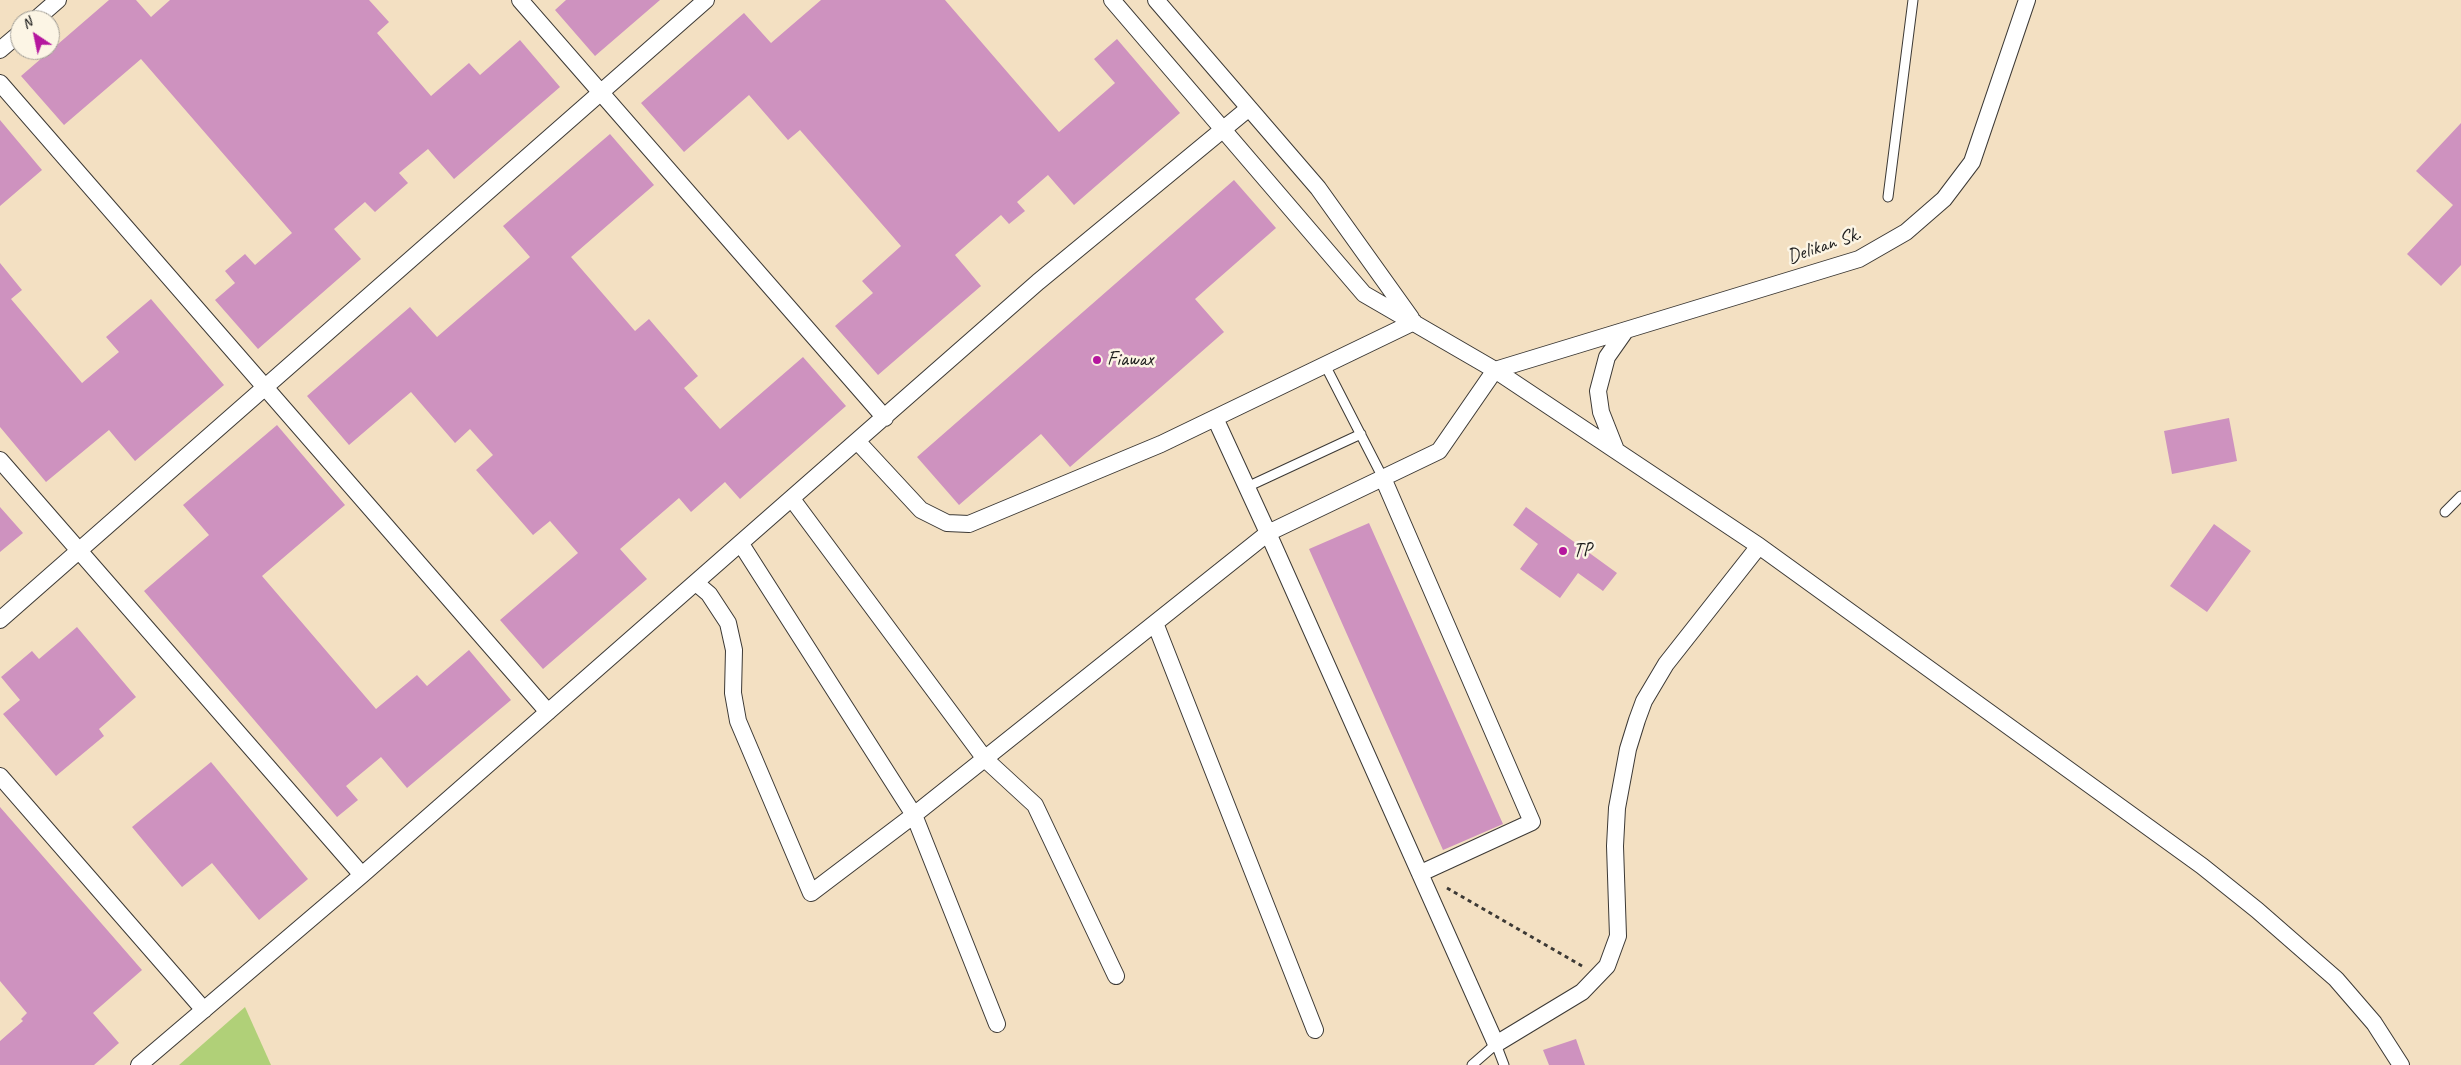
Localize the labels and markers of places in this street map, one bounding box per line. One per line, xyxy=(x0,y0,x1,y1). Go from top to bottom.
place label: Fiawax xyxy=(1107,348,1153,372)
marker: Fiawax xyxy=(1091,354,1103,366)
place label: TP xyxy=(1573,539,1592,563)
marker: TP xyxy=(1557,545,1569,557)

